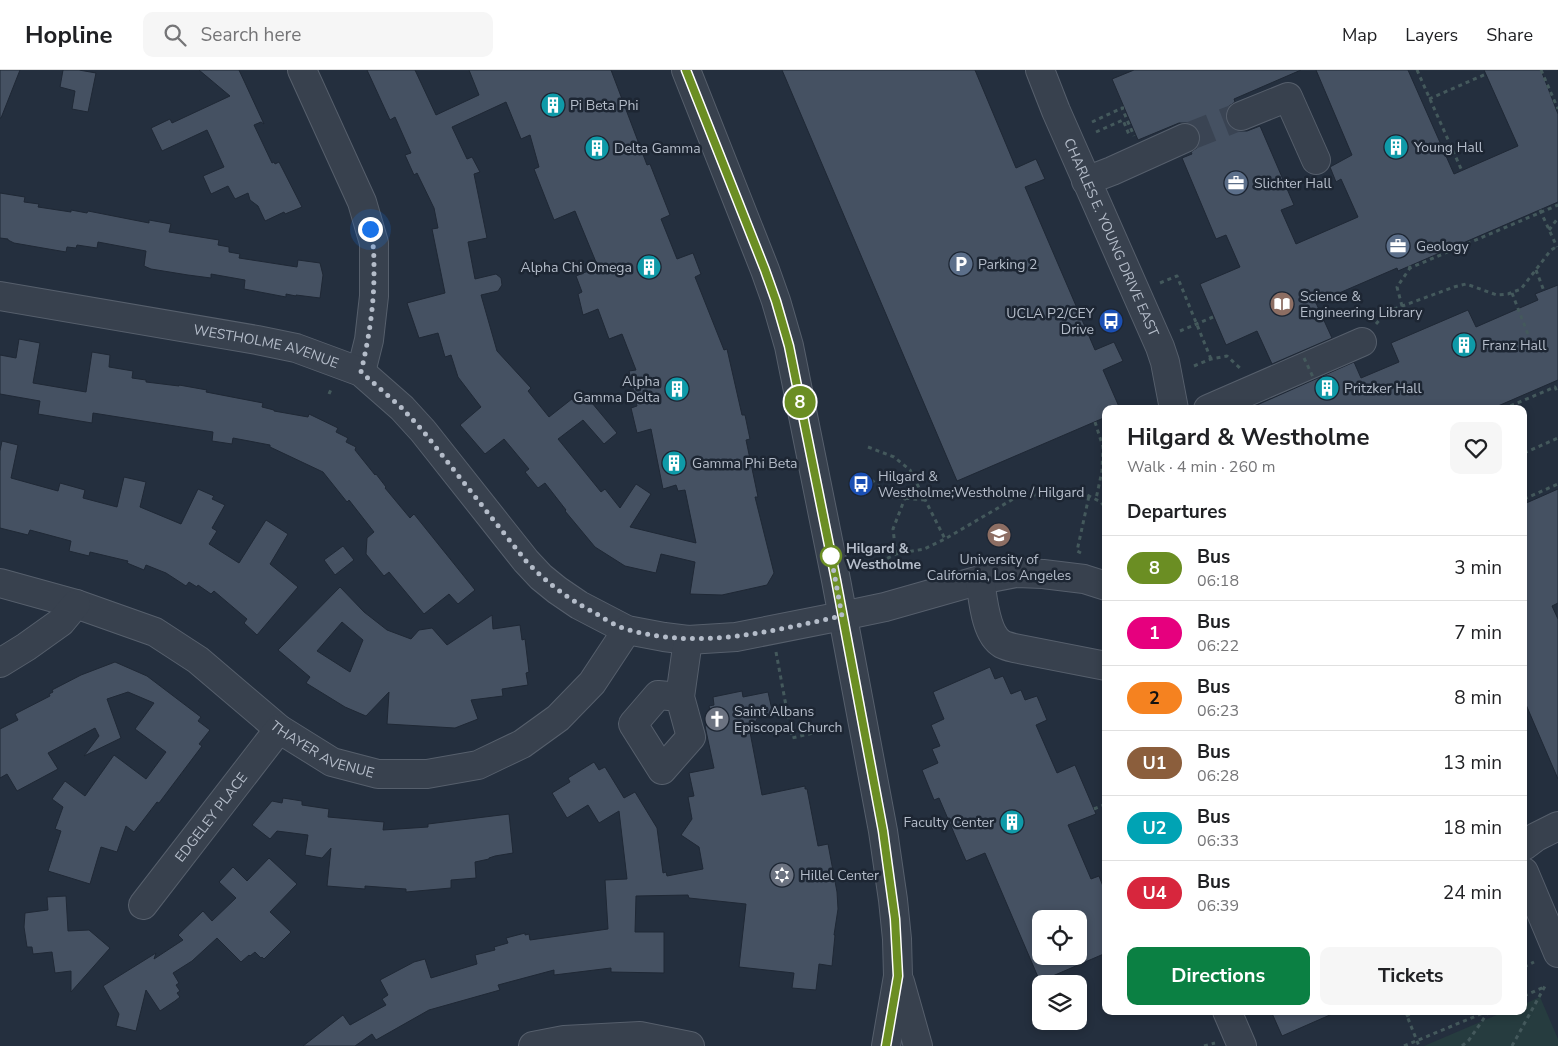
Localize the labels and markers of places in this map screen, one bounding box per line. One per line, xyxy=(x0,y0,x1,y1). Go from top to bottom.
building icon: Pi Beta Phi xyxy=(540,92,566,118)
place label: Pi Beta Phi xyxy=(570,96,639,115)
building icon: Young Hall xyxy=(1383,134,1409,160)
building icon: Delta Gamma xyxy=(584,135,610,161)
place label: Young Hall xyxy=(1413,138,1484,157)
place label: Delta Gamma xyxy=(614,139,701,158)
office icon: Slichter Hall xyxy=(1223,170,1249,196)
place label: Slichter Hall xyxy=(1254,174,1333,193)
office icon: Geology xyxy=(1385,233,1411,259)
place label: Geology xyxy=(1416,237,1469,256)
parking icon: Parking 2 xyxy=(948,251,974,277)
building icon: Alpha Chi Omega xyxy=(636,254,662,280)
place label: Parking 2 xyxy=(978,255,1037,274)
place label: Alpha Chi Omega xyxy=(521,258,632,277)
place label: Science & Engineering Library xyxy=(1300,287,1423,322)
library icon: Science & Engineering Library xyxy=(1269,291,1295,317)
place label: UCLA P2/CEY Drive xyxy=(1006,304,1095,339)
bus stop icon: UCLA P2/CEY Drive xyxy=(1098,308,1124,334)
building icon: Franz Hall xyxy=(1451,332,1477,358)
place label: Franz Hall xyxy=(1482,336,1547,355)
place label: Alpha Gamma Delta xyxy=(573,372,660,407)
building icon: Pritzker Hall xyxy=(1314,375,1340,401)
building icon: Alpha Gamma Delta xyxy=(664,376,690,402)
place label: Pritzker Hall xyxy=(1344,379,1422,398)
building icon: Gamma Phi Beta xyxy=(661,450,687,476)
place label: Gamma Phi Beta xyxy=(692,454,797,473)
place label: Hilgard & Westholme;Westholme / Hilgard xyxy=(878,467,1085,502)
bus stop icon: Hilgard & Westholme;Westholme / Hilgard xyxy=(848,471,874,497)
school or university icon: University of California, Los Angeles xyxy=(986,522,1012,548)
place label: Hilgard & Westholme xyxy=(846,539,921,574)
marker: Hilgard & Westholme xyxy=(820,545,842,567)
place label: University of California, Los Angeles xyxy=(927,550,1071,585)
place label: Saint Albans Episcopal Church xyxy=(734,702,842,737)
church icon: Saint Albans Episcopal Church xyxy=(704,706,730,732)
building icon: Faculty Center xyxy=(999,809,1025,835)
place label: Faculty Center xyxy=(903,813,994,832)
synagogue icon: Hillel Center xyxy=(769,862,795,888)
place label: Hillel Center xyxy=(800,866,879,885)

